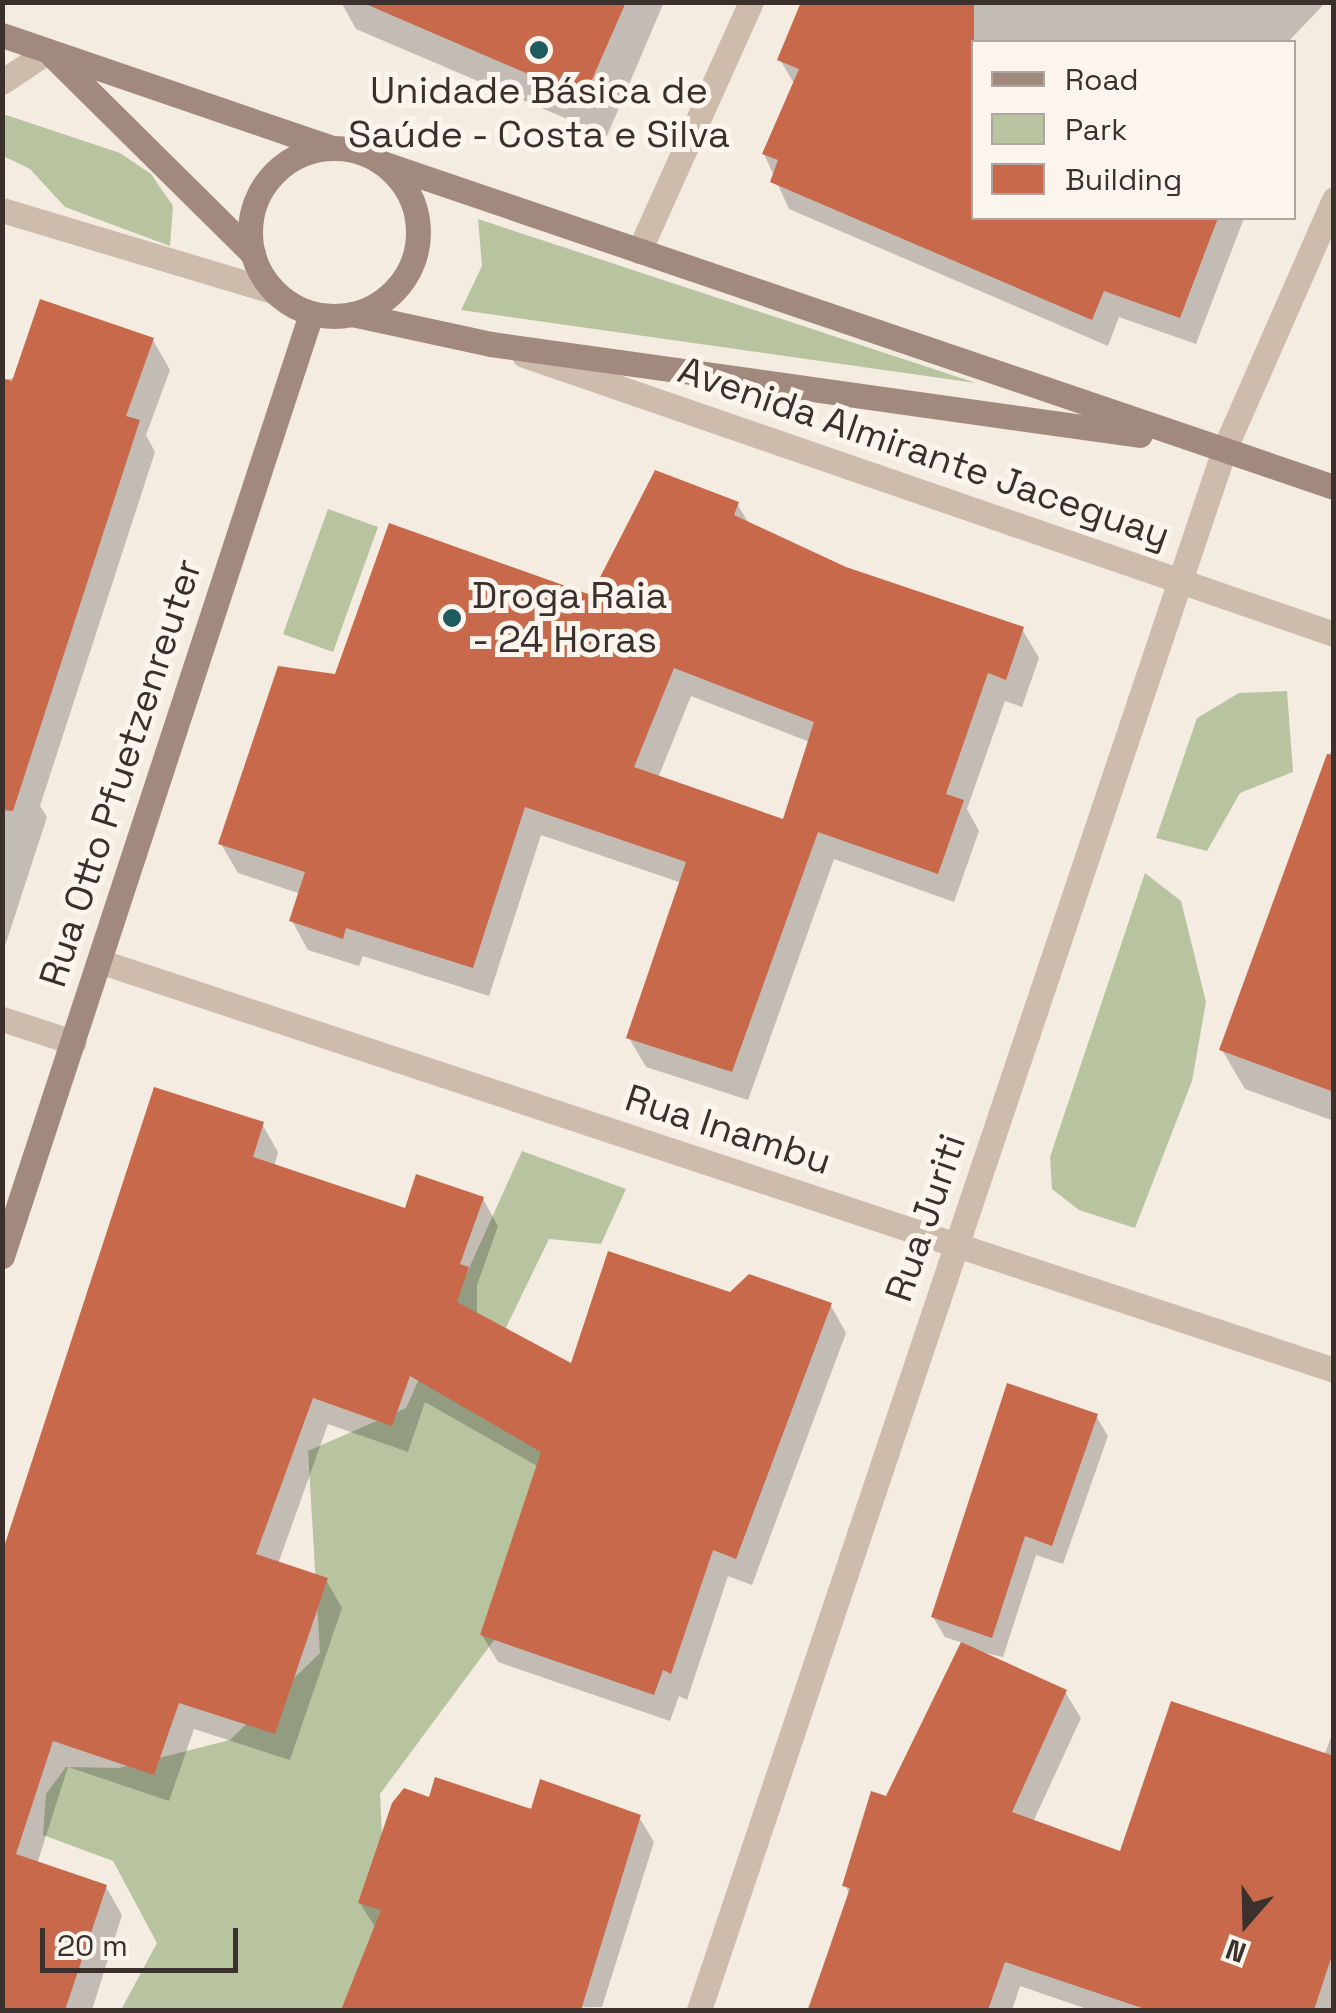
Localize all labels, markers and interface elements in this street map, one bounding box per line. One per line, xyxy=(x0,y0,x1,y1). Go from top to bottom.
marker: Unidade Básica de Saúde - Costa e Silva xyxy=(526,37,552,63)
legend xyxy=(971,40,1296,220)
text: Road xyxy=(1065,60,1139,99)
place label: Unidade Básica de Saúde - Costa e Silva xyxy=(347,68,731,157)
text: Park xyxy=(1065,110,1127,149)
text: Building xyxy=(1065,160,1182,199)
street label: Avenida Almirante Jaceguay xyxy=(672,347,1176,559)
street label: Rua Otto Pfuetzenreuter xyxy=(30,553,212,993)
place label: Droga Raia - 24 Horas xyxy=(472,573,667,662)
marker: Droga Raia - 24 Horas xyxy=(441,607,463,629)
street label: Rua Inambu xyxy=(619,1075,837,1185)
street label: Rua Juriti xyxy=(876,1128,976,1308)
north arrow xyxy=(1196,1873,1296,1973)
scale bar xyxy=(45,1908,242,1970)
text: 20 m xyxy=(57,1926,128,1965)
text: N xyxy=(1221,1931,1251,1971)

